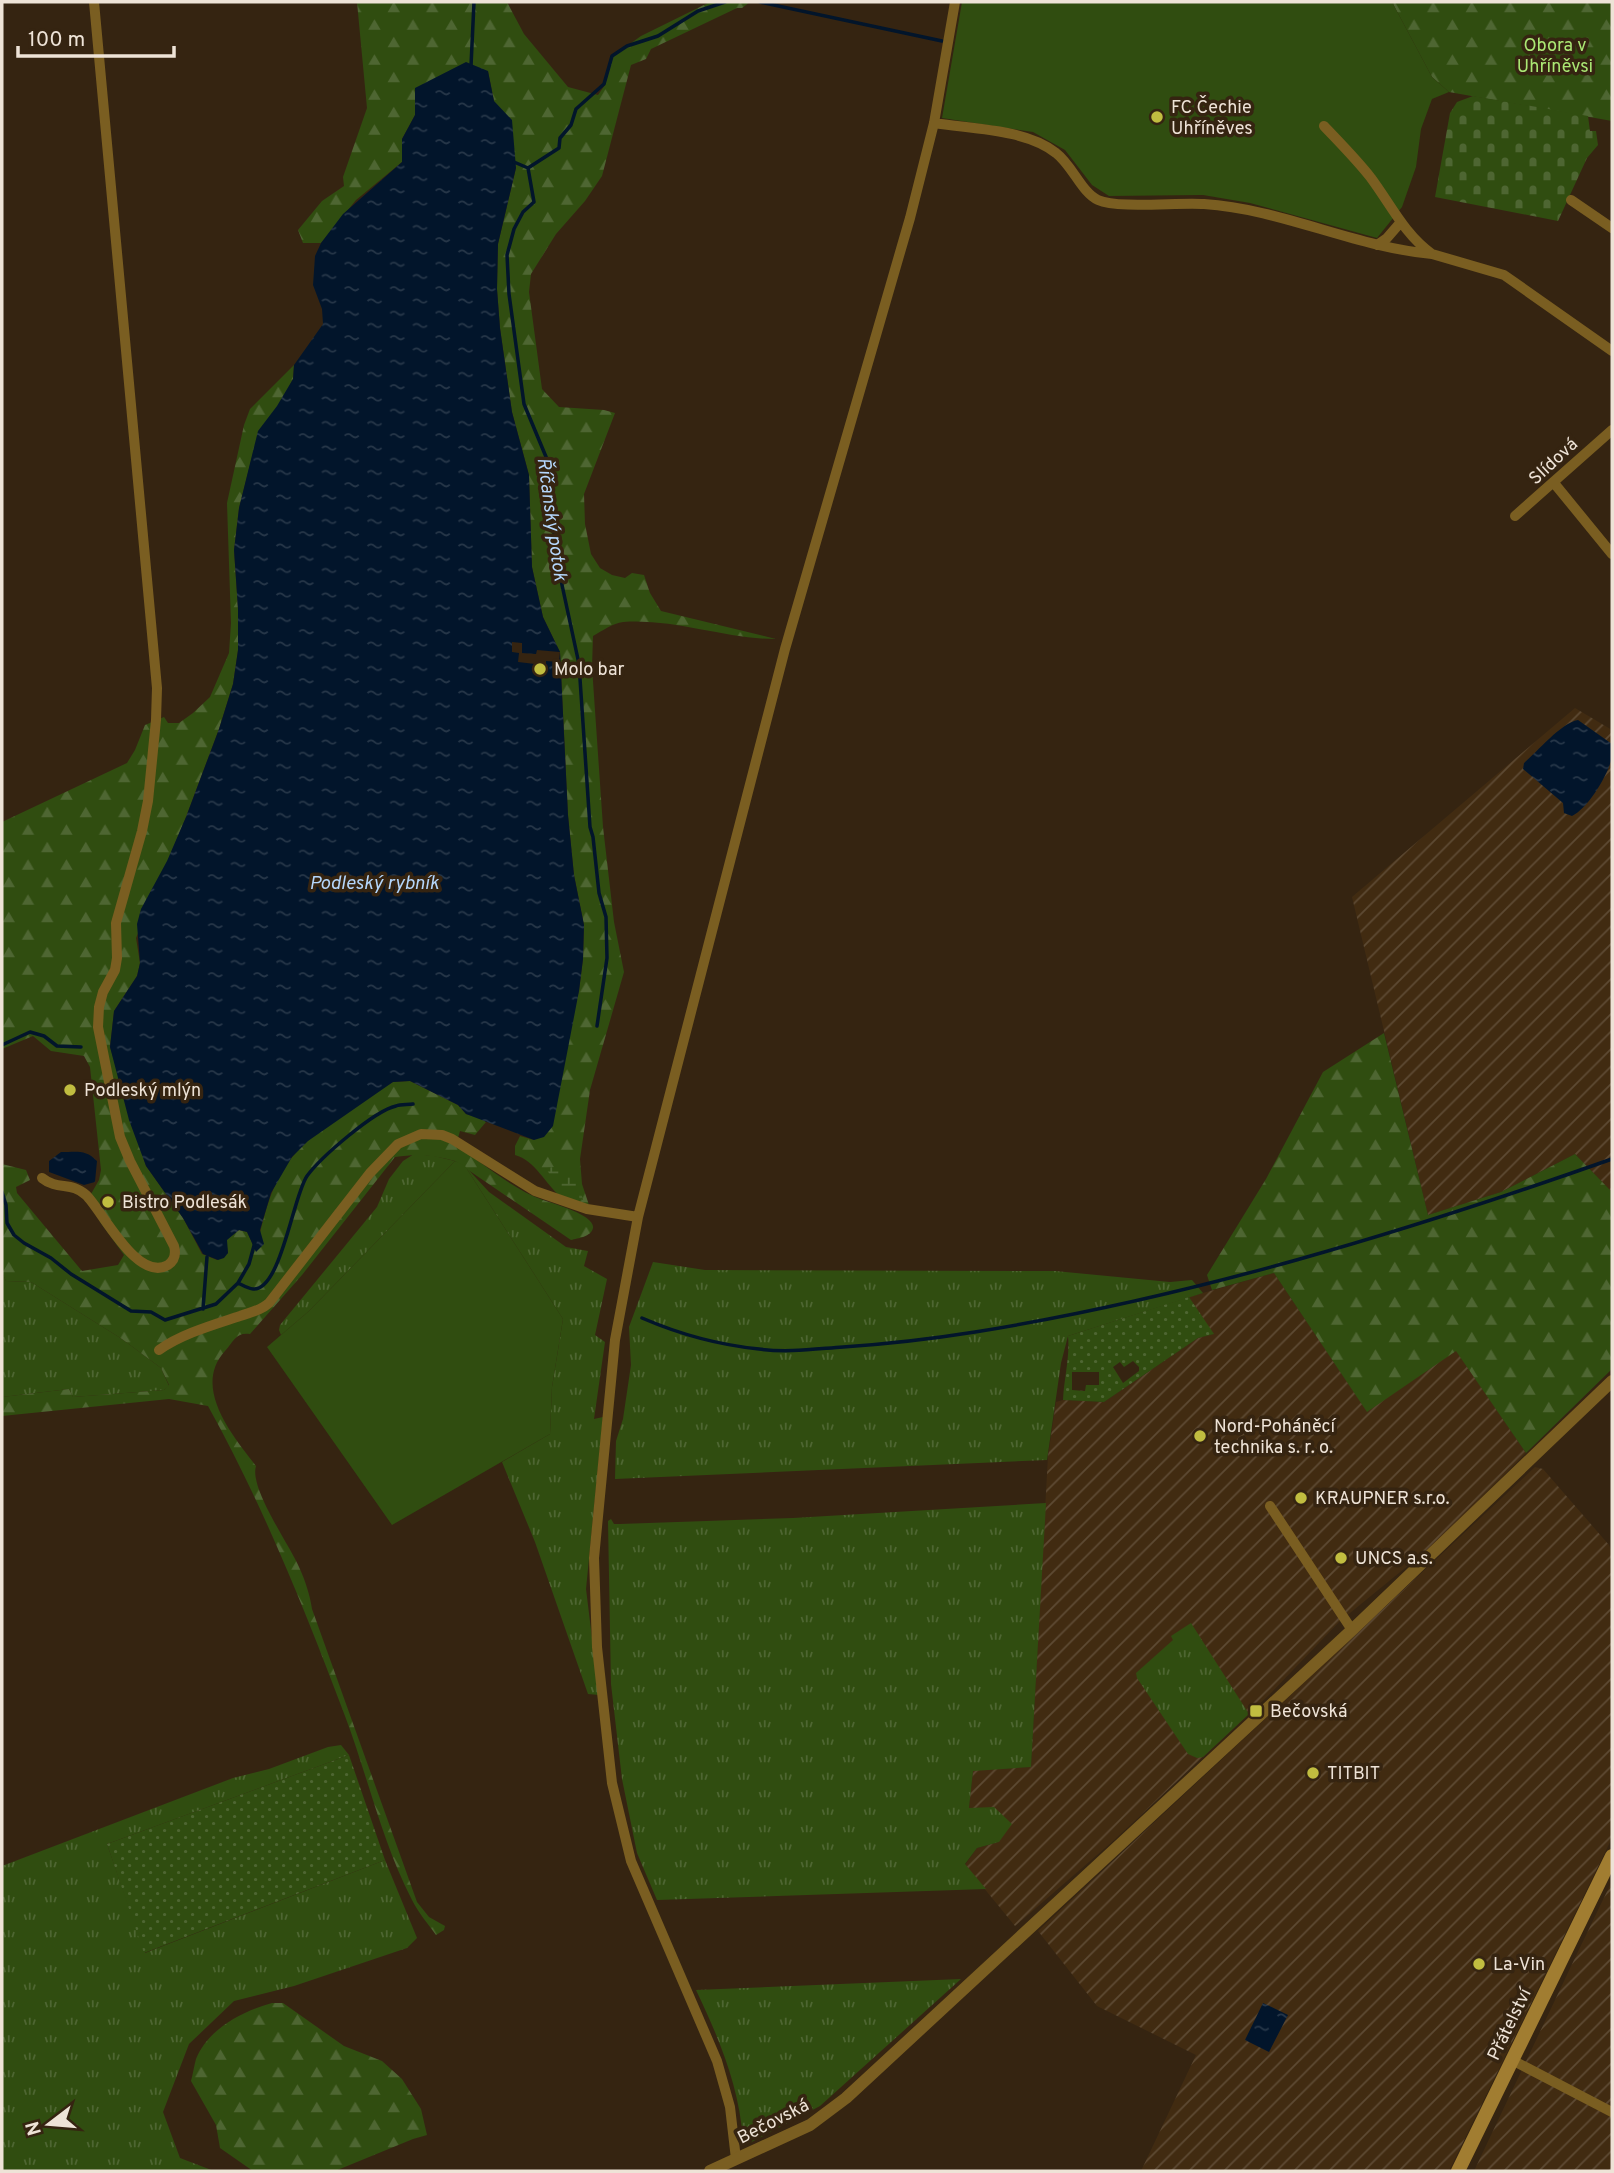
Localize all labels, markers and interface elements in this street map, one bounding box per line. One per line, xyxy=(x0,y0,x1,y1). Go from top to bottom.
scale bar xyxy=(18,14,173,58)
text: 100 m xyxy=(28,27,85,54)
park label: Obora v Uhříněvsi xyxy=(1517,35,1593,79)
place label: FC Čechie Uhříněves xyxy=(1171,95,1253,141)
marker: FC Čechie Uhříněves xyxy=(1149,109,1165,125)
street label: Slídová xyxy=(1525,434,1583,491)
water label: Říčanský potok xyxy=(530,456,573,583)
place label: Molo bar xyxy=(554,659,625,682)
marker: Molo bar xyxy=(532,661,548,677)
water label: Podleský rybník xyxy=(309,872,439,896)
place label: Podleský mlýn xyxy=(84,1080,201,1103)
marker: Podleský mlýn xyxy=(62,1082,78,1098)
place label: Bistro Podlesák xyxy=(122,1192,247,1215)
marker: Bistro Podlesák xyxy=(100,1194,116,1210)
place label: Nord-Poháněcí technika s. r. o. xyxy=(1214,1416,1337,1460)
marker: Nord-Poháněcí technika s. r. o. xyxy=(1192,1428,1208,1444)
place label: KRAUPNER s.r.o. xyxy=(1315,1488,1450,1511)
marker: KRAUPNER s.r.o. xyxy=(1293,1490,1309,1506)
place label: UNCS a.s. xyxy=(1355,1548,1433,1571)
marker: UNCS a.s. xyxy=(1333,1550,1349,1566)
place label: Bečovská xyxy=(1270,1701,1348,1724)
marker: Bečovská xyxy=(1248,1703,1264,1719)
place label: TITBIT xyxy=(1327,1763,1380,1786)
marker: TITBIT xyxy=(1305,1765,1321,1781)
place label: La-Vin xyxy=(1493,1954,1545,1977)
marker: La-Vin xyxy=(1471,1956,1487,1972)
street label: Přátelství xyxy=(1483,1984,1538,2064)
north arrow xyxy=(14,2089,84,2159)
street label: Bečovská xyxy=(734,2094,813,2150)
text: N xyxy=(21,2118,48,2138)

